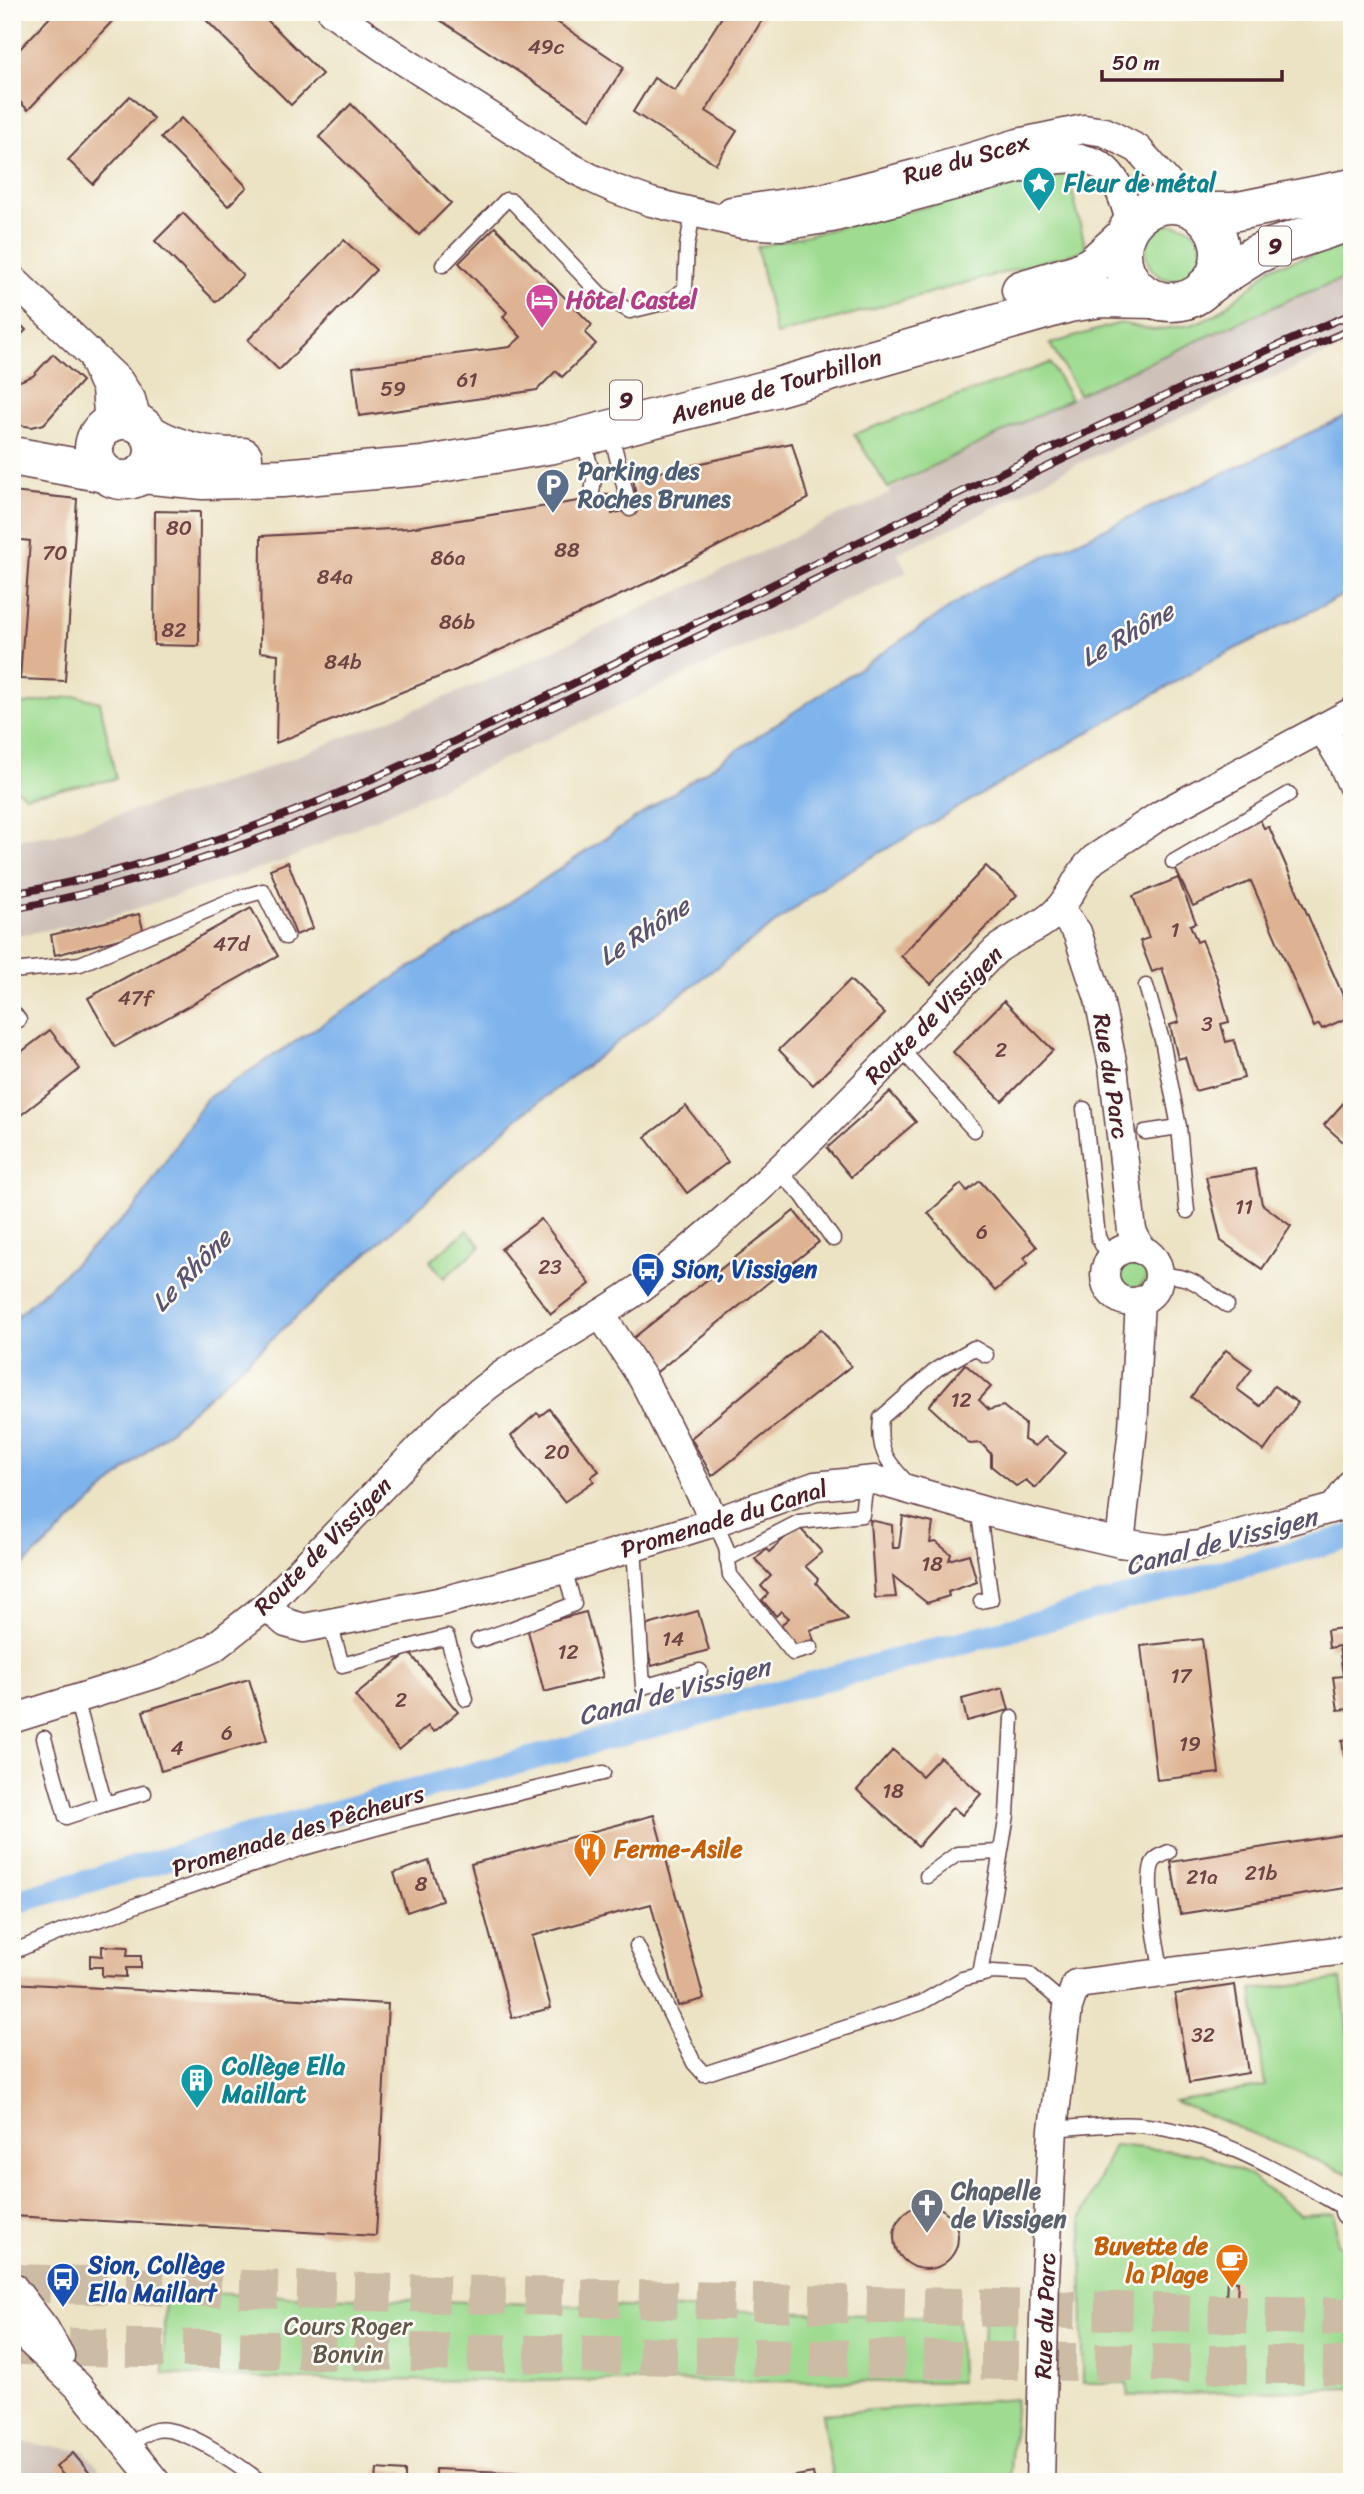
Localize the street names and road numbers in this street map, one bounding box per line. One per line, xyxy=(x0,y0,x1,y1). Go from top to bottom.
street label: Rue du Scex xyxy=(898,121,1035,197)
road number: 9 xyxy=(1259,227,1291,266)
street label: Avenue de Tourbillon xyxy=(664,336,887,437)
road number: 9 xyxy=(610,380,642,420)
street label: Route de Vissigen xyxy=(854,935,1014,1095)
street label: Rue du Parc xyxy=(1080,1010,1142,1142)
street label: Route de Vissigen xyxy=(243,1466,403,1626)
street label: Promenade du Canal xyxy=(615,1467,834,1570)
street label: Promenade des Pêcheurs xyxy=(166,1772,430,1889)
street label: Rue du Parc xyxy=(1022,2252,1068,2380)

